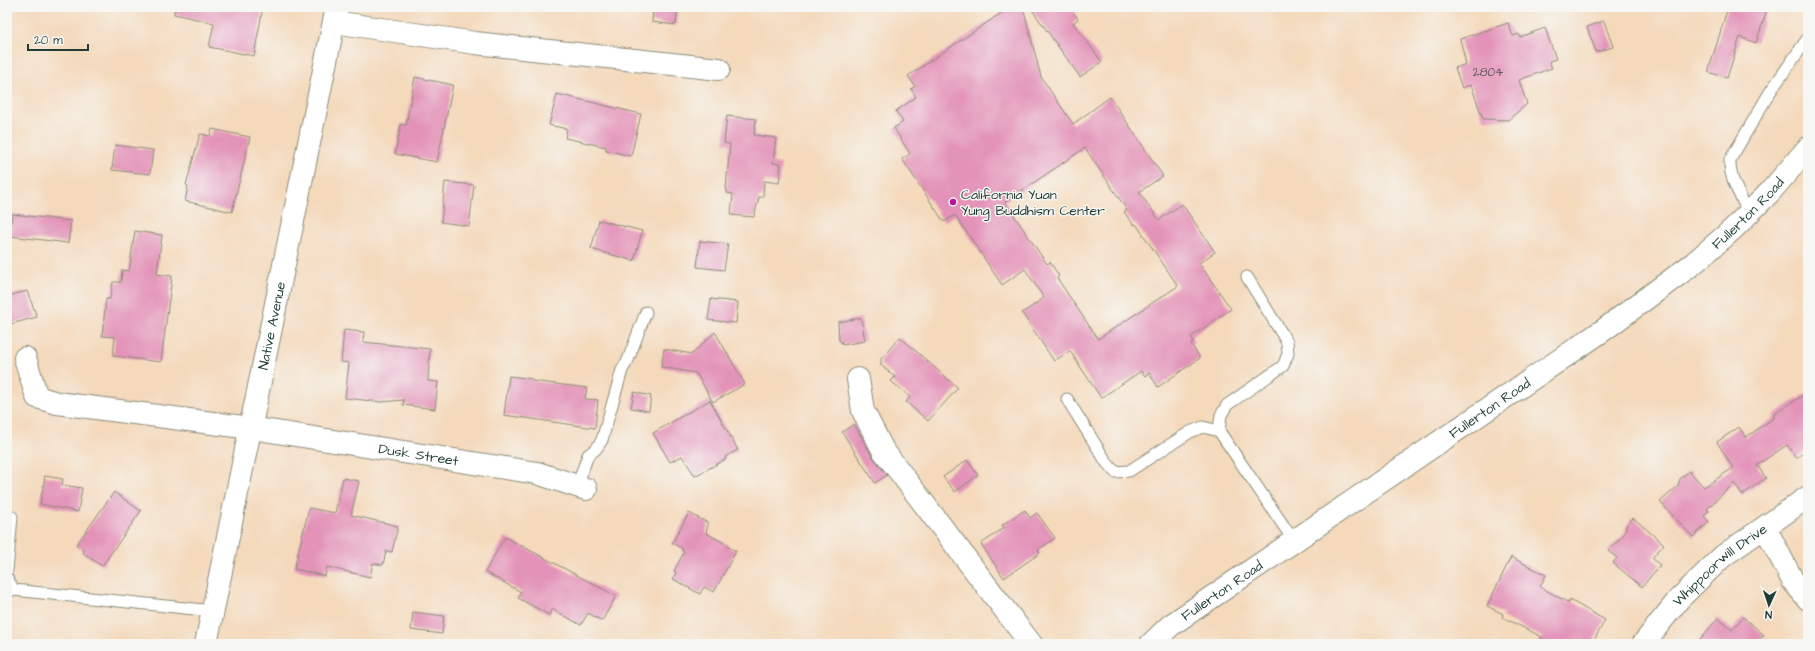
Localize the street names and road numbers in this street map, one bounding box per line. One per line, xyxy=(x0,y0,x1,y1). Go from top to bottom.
street label: Fullerton Road xyxy=(1708,174,1789,254)
street label: Native Avenue xyxy=(254,280,291,372)
street label: Fullerton Road xyxy=(1445,374,1535,444)
street label: Dusk Street xyxy=(377,439,460,472)
street label: Whippoorwill Drive xyxy=(1668,519,1772,611)
street label: Fullerton Road xyxy=(1177,556,1267,626)

